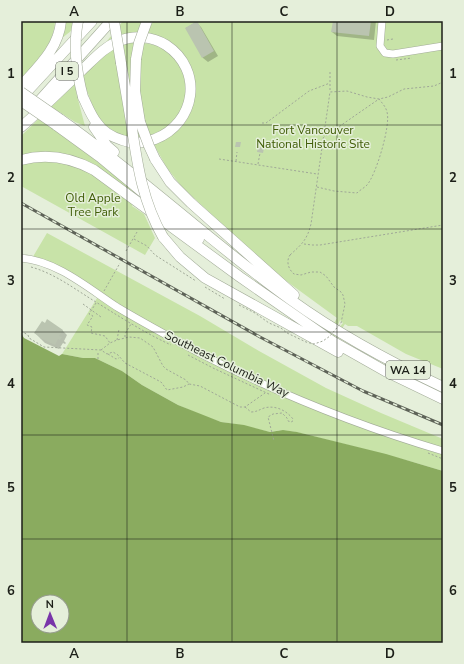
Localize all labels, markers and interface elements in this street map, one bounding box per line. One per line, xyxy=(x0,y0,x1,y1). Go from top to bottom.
text: A xyxy=(69,3,79,21)
text: B xyxy=(176,3,185,21)
text: C xyxy=(280,3,289,21)
text: D xyxy=(385,3,395,21)
road number: I 5 xyxy=(56,62,78,80)
text: 1 xyxy=(7,65,15,83)
text: 1 xyxy=(449,65,457,83)
park label: Fort Vancouver National Historic Site xyxy=(256,122,370,152)
text: 2 xyxy=(7,169,15,187)
text: 2 xyxy=(449,169,457,187)
park label: Old Apple Tree Park xyxy=(65,190,121,220)
text: 3 xyxy=(7,272,15,290)
text: 3 xyxy=(449,272,457,290)
street label: Southeast Columbia Way xyxy=(162,327,293,402)
road number: WA 14 xyxy=(386,361,430,379)
text: 4 xyxy=(7,375,15,393)
text: 4 xyxy=(449,375,457,393)
text: 5 xyxy=(7,479,15,497)
text: 5 xyxy=(449,479,457,497)
text: 6 xyxy=(7,582,15,600)
text: 6 xyxy=(449,582,457,600)
north arrow xyxy=(30,594,70,634)
text: N xyxy=(46,597,54,612)
text: A xyxy=(69,645,79,663)
text: B xyxy=(176,645,185,663)
text: C xyxy=(280,645,289,663)
text: D xyxy=(385,645,395,663)

